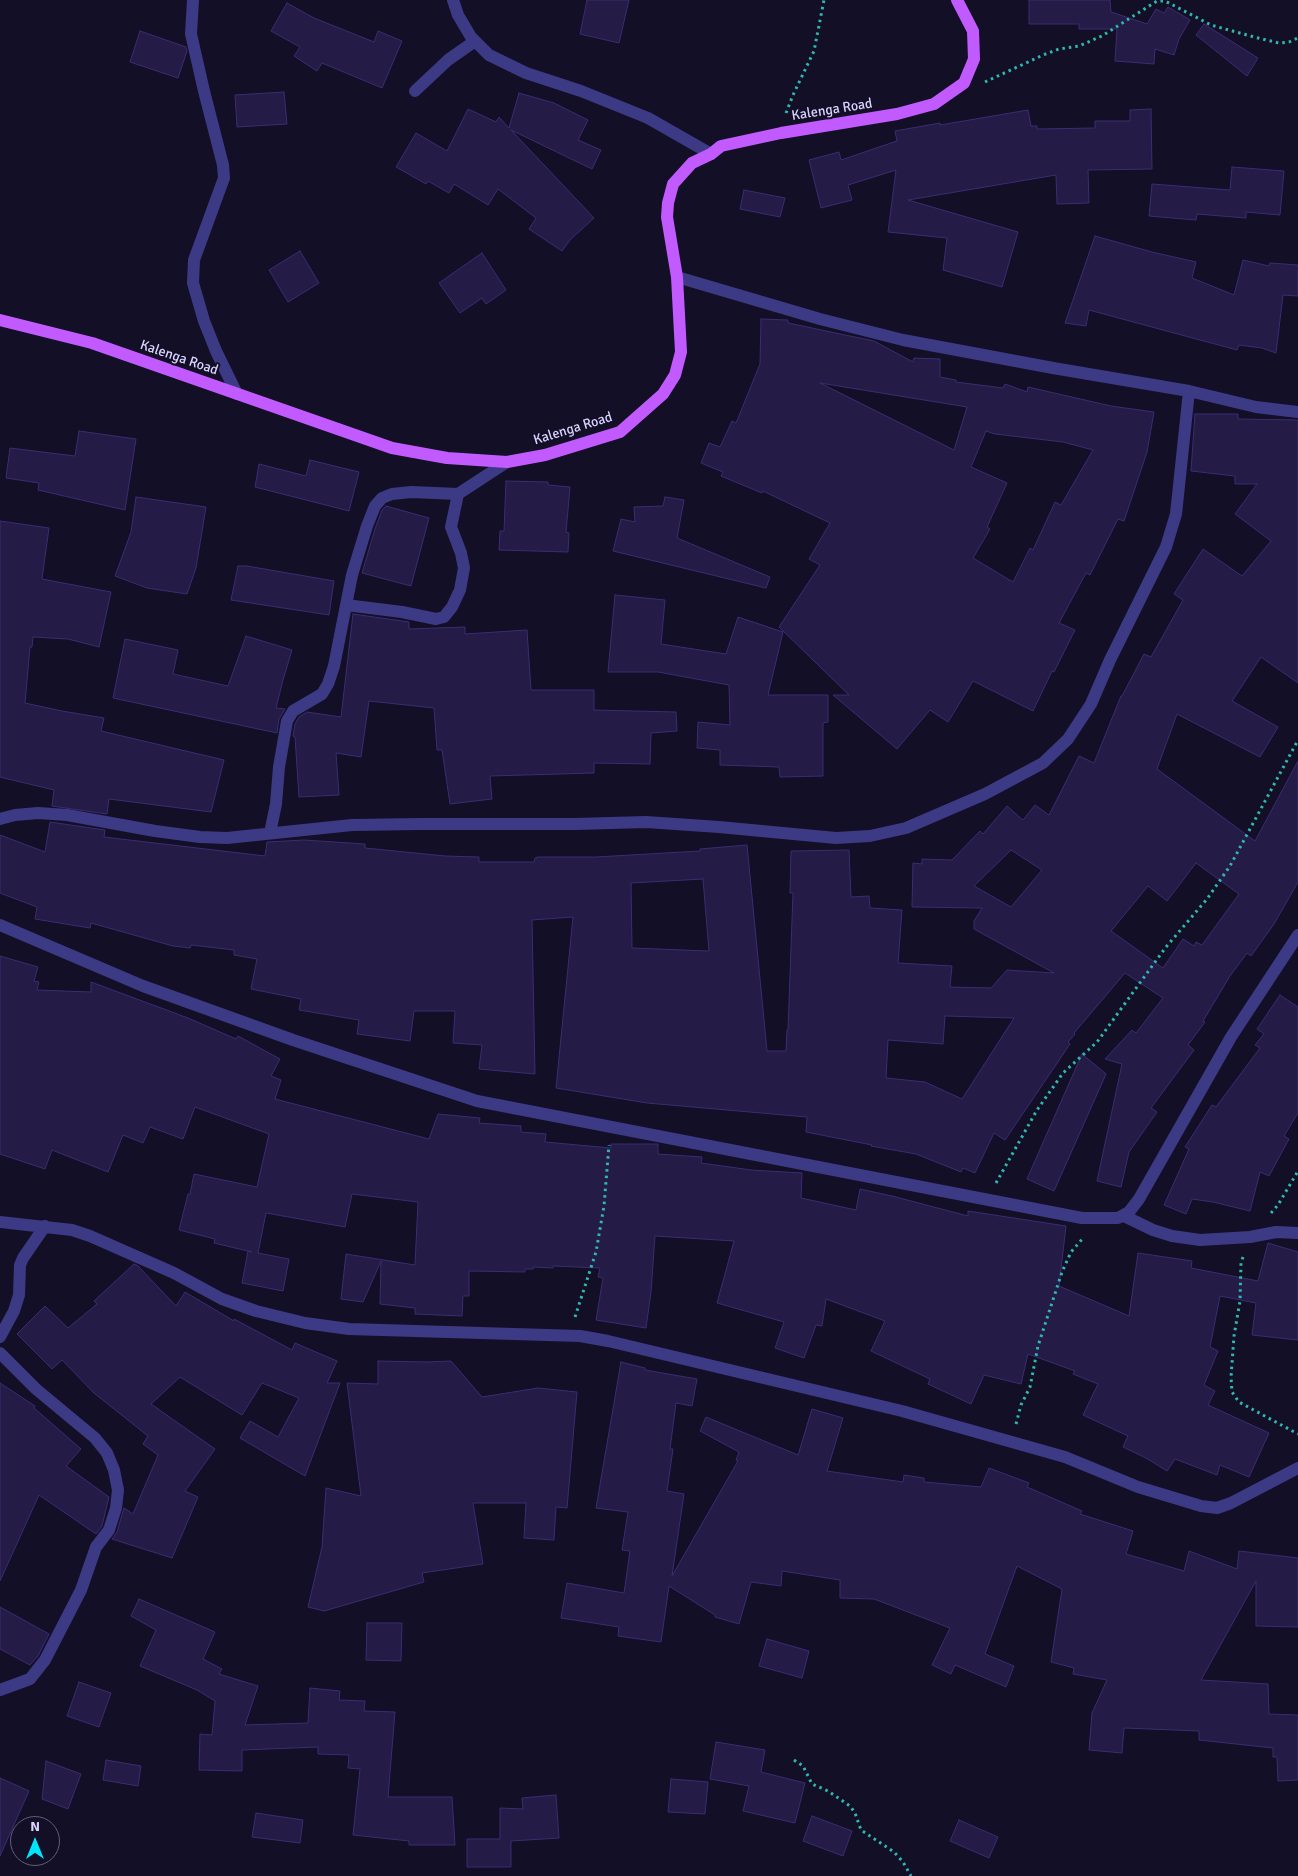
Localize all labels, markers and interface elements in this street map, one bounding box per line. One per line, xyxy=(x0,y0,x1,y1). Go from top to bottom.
street label: Kalenga Road xyxy=(790,95,874,125)
street label: Kalenga Road xyxy=(138,337,220,379)
street label: Kalenga Road xyxy=(532,409,614,449)
north arrow xyxy=(10,1816,60,1866)
text: N xyxy=(30,1818,40,1835)

